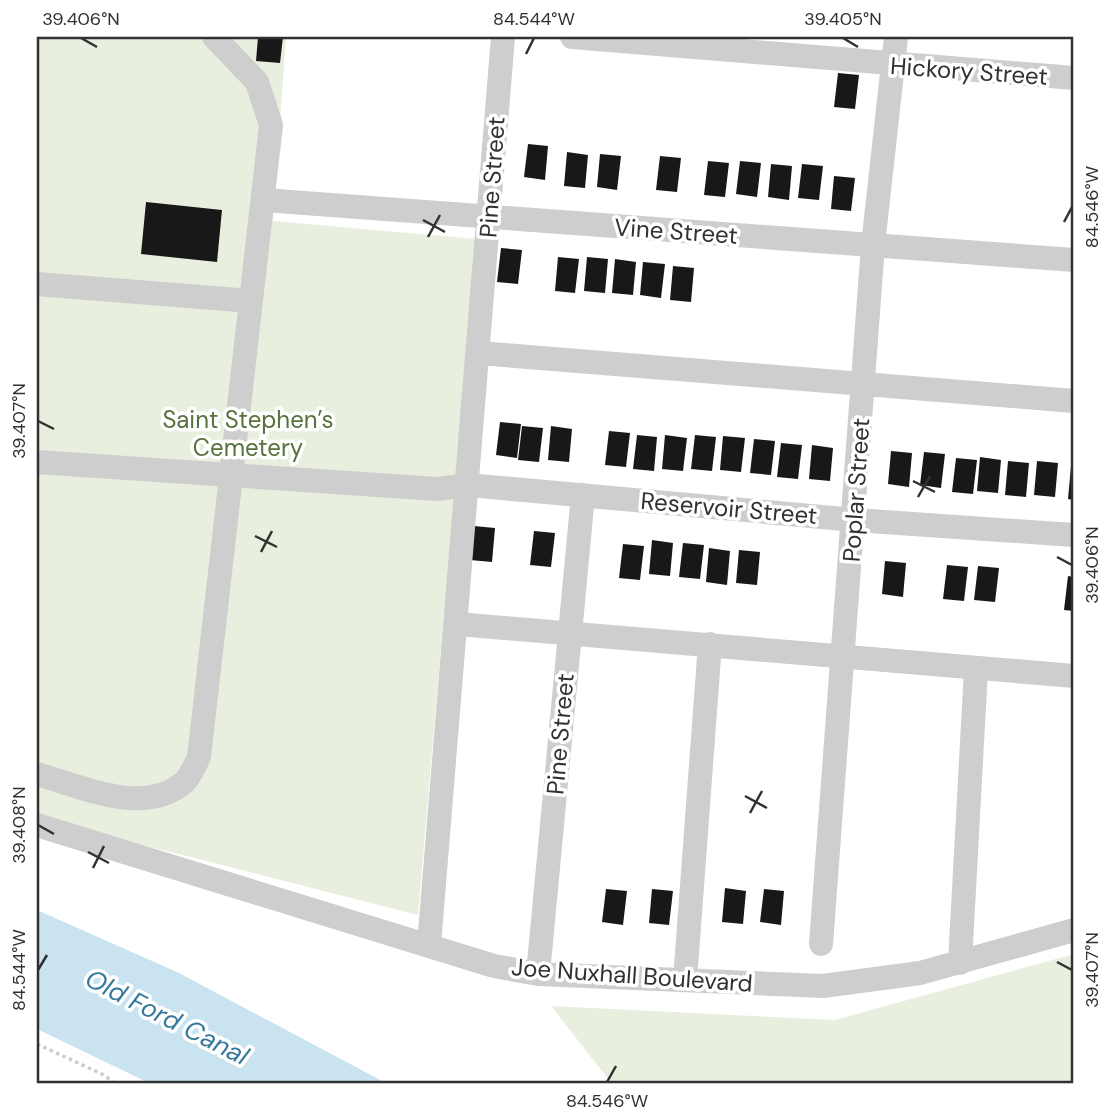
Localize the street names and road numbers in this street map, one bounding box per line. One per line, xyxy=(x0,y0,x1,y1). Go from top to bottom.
street label: Hickory Street xyxy=(889,50,1049,92)
street label: Pine Street xyxy=(472,115,512,239)
street label: Vine Street xyxy=(613,211,739,251)
street label: Poplar Street xyxy=(836,417,876,563)
street label: Reservoir Street xyxy=(639,485,819,531)
street label: Pine Street xyxy=(539,672,581,796)
street label: Joe Nuxhall Boulevard xyxy=(510,951,754,999)

